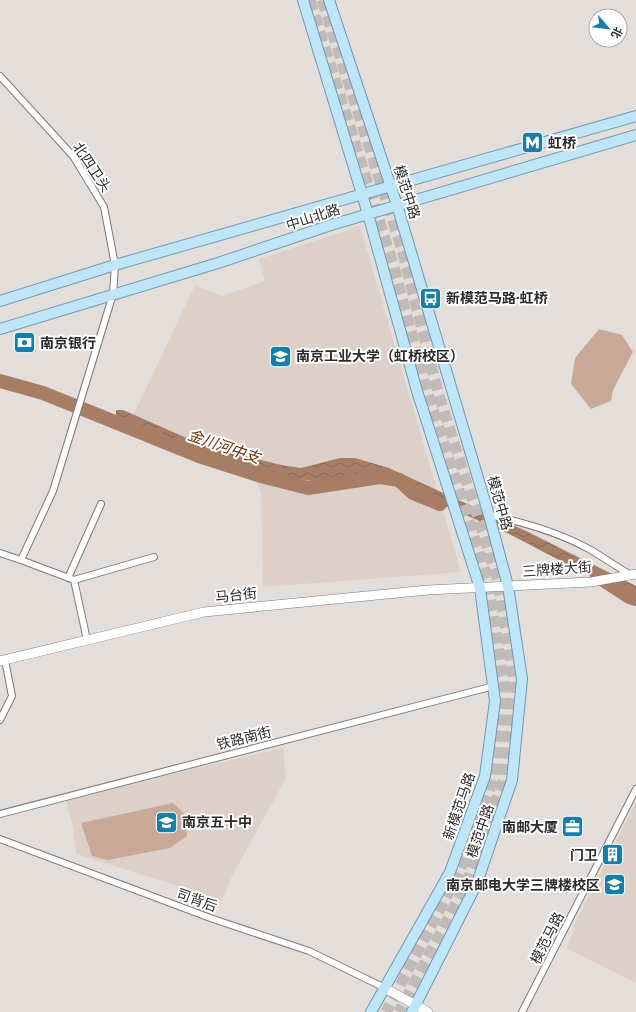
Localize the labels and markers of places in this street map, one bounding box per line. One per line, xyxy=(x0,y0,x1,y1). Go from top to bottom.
metro station icon: 虹桥 xyxy=(520,130,546,156)
place label: 虹桥 xyxy=(548,135,576,151)
bus stop icon: 新模范马路·虹桥 xyxy=(418,285,444,311)
place label: 新模范马路·虹桥 xyxy=(446,290,548,306)
bank icon: 南京银行 xyxy=(11,330,37,356)
place label: 南京银行 xyxy=(40,335,96,351)
school or university icon: 南京工业大学（虹桥校区） xyxy=(267,343,293,369)
place label: 南京工业大学（虹桥校区） xyxy=(296,348,464,364)
school or university icon: 南京五十中 xyxy=(154,809,180,835)
place label: 南京五十中 xyxy=(182,814,252,830)
office icon: 南邮大厦 xyxy=(560,814,586,840)
place label: 南邮大厦 xyxy=(502,819,558,835)
building icon: 门卫 xyxy=(600,842,626,868)
place label: 门卫 xyxy=(570,847,598,863)
school or university icon: 南京邮电大学三牌楼校区 xyxy=(602,872,628,898)
place label: 南京邮电大学三牌楼校区 xyxy=(446,877,600,893)

